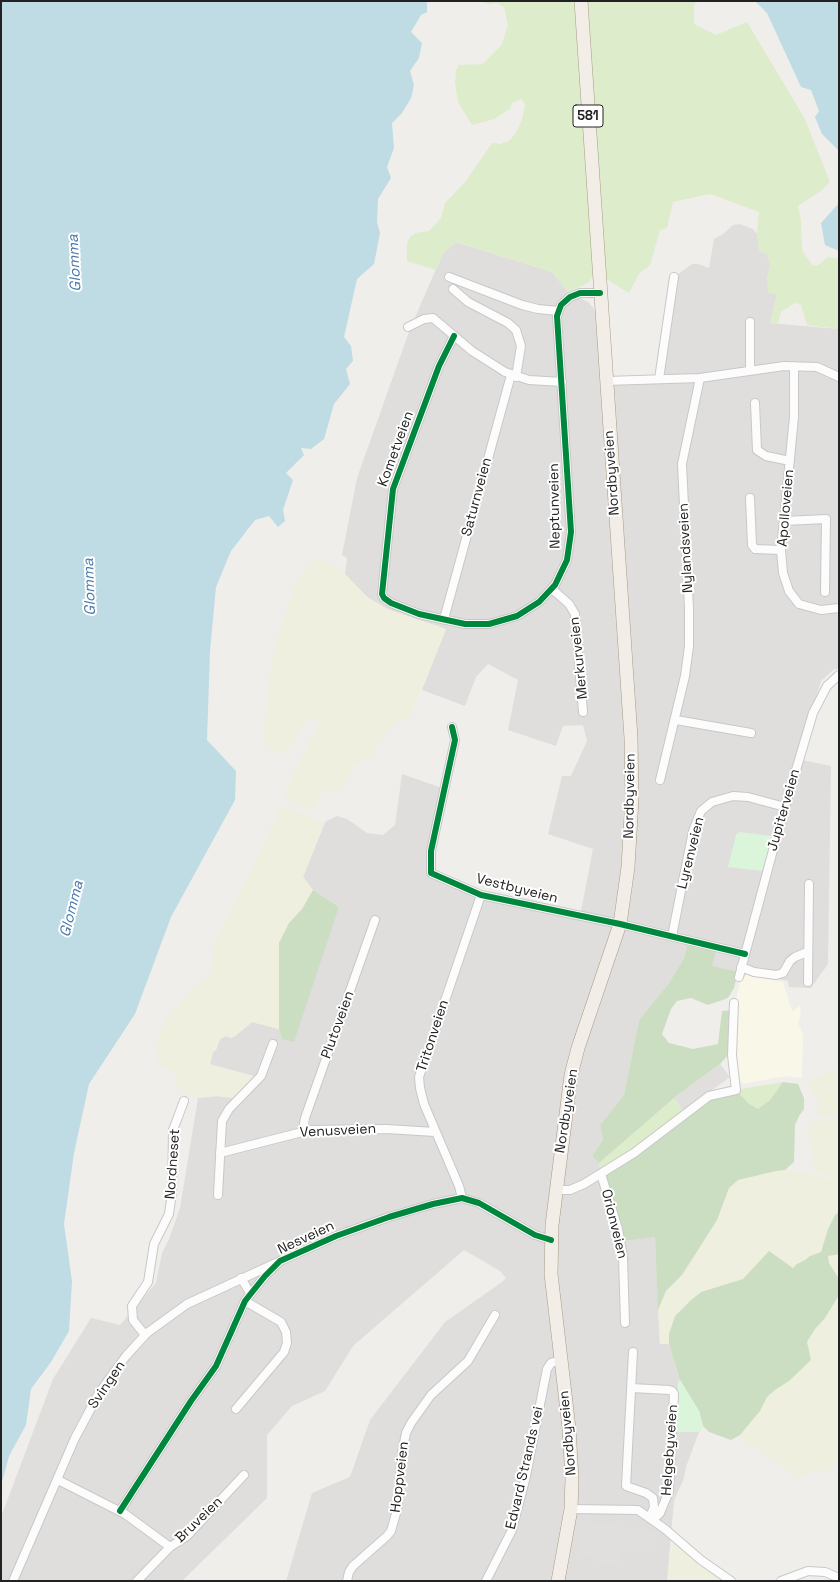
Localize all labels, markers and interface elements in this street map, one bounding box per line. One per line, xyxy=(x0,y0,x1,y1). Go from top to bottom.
road number: 581 xyxy=(573,105,603,127)
water label: Glomma xyxy=(65,234,85,292)
street label: Kometveien xyxy=(375,409,417,489)
street label: Nordbyveien xyxy=(601,430,623,516)
street label: Saturnveien xyxy=(458,456,496,538)
street label: Neptunveien xyxy=(546,463,564,549)
street label: Apolloveien xyxy=(774,469,798,547)
street label: Nylandsveien xyxy=(675,503,697,593)
water label: Glomma xyxy=(80,558,100,616)
street label: Merkurveien xyxy=(566,616,592,700)
street label: Nordbyveien xyxy=(621,753,639,839)
street label: Jupiterveien xyxy=(764,767,804,853)
street label: Lyrenveien xyxy=(674,815,708,891)
street label: Vestbyveien xyxy=(474,871,560,907)
water label: Glomma xyxy=(56,879,88,939)
street label: Plutoveien xyxy=(318,989,358,1061)
street label: Tritonveien xyxy=(413,998,453,1074)
street label: Nordbyveien xyxy=(552,1068,582,1154)
street label: Venusveien xyxy=(299,1121,377,1141)
street label: Nordneset xyxy=(162,1128,184,1200)
street label: Orionveien xyxy=(597,1188,631,1260)
street label: Nesveien xyxy=(275,1218,337,1258)
street label: Svingen xyxy=(85,1358,129,1412)
street label: Nordbyveien xyxy=(556,1390,580,1476)
street label: Helgebyveien xyxy=(658,1404,682,1496)
street label: Edvard Strands vei xyxy=(503,1405,547,1531)
street label: Hoppveien xyxy=(387,1441,413,1513)
street label: Bruveien xyxy=(172,1493,226,1547)

